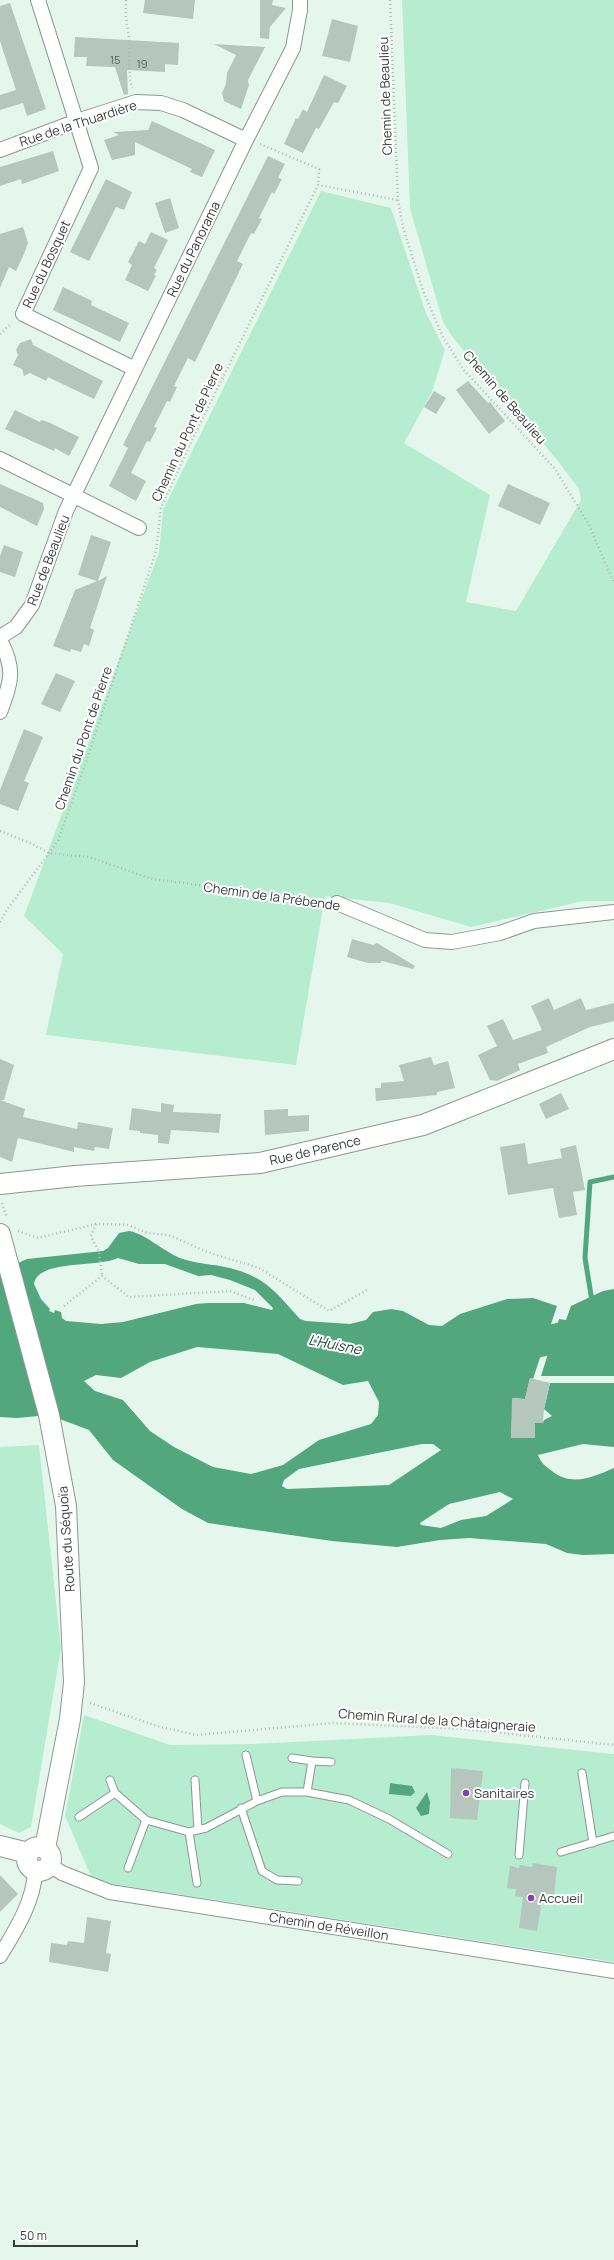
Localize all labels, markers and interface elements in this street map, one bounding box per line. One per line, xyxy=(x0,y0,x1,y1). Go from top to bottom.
street label: Chemin de Beaulieu xyxy=(374,36,396,156)
house number: 15 xyxy=(110,52,120,67)
house number: 19 xyxy=(136,56,148,71)
street label: Rue de la Thuardière xyxy=(17,95,139,150)
street label: Rue du Panorama xyxy=(162,198,224,300)
street label: Rue du Bosquet xyxy=(18,217,74,311)
street label: Chemin de Beaulieu xyxy=(459,346,551,448)
street label: Chemin du Pont de Pierre xyxy=(147,359,227,504)
street label: Rue de Beaulieu xyxy=(22,512,74,608)
street label: Chemin du Pont de Pierre xyxy=(50,663,116,812)
street label: Chemin de la Prébende xyxy=(203,877,342,915)
street label: Rue de Parence xyxy=(268,1131,363,1169)
water label: L'Huisne xyxy=(307,1330,364,1359)
street label: Route du Séquoïa xyxy=(53,1486,79,1592)
street label: Chemin Rural de la Châtaigneraie xyxy=(338,1704,537,1736)
place label: Sanitaires xyxy=(474,1784,535,1802)
marker: Sanitaires xyxy=(461,1788,471,1798)
place label: Accueil xyxy=(539,1889,583,1907)
marker: Accueil xyxy=(526,1893,536,1903)
street label: Chemin de Réveillon xyxy=(268,1908,390,1944)
scale bar xyxy=(14,2222,137,2248)
text: 50 m xyxy=(20,2227,47,2244)

